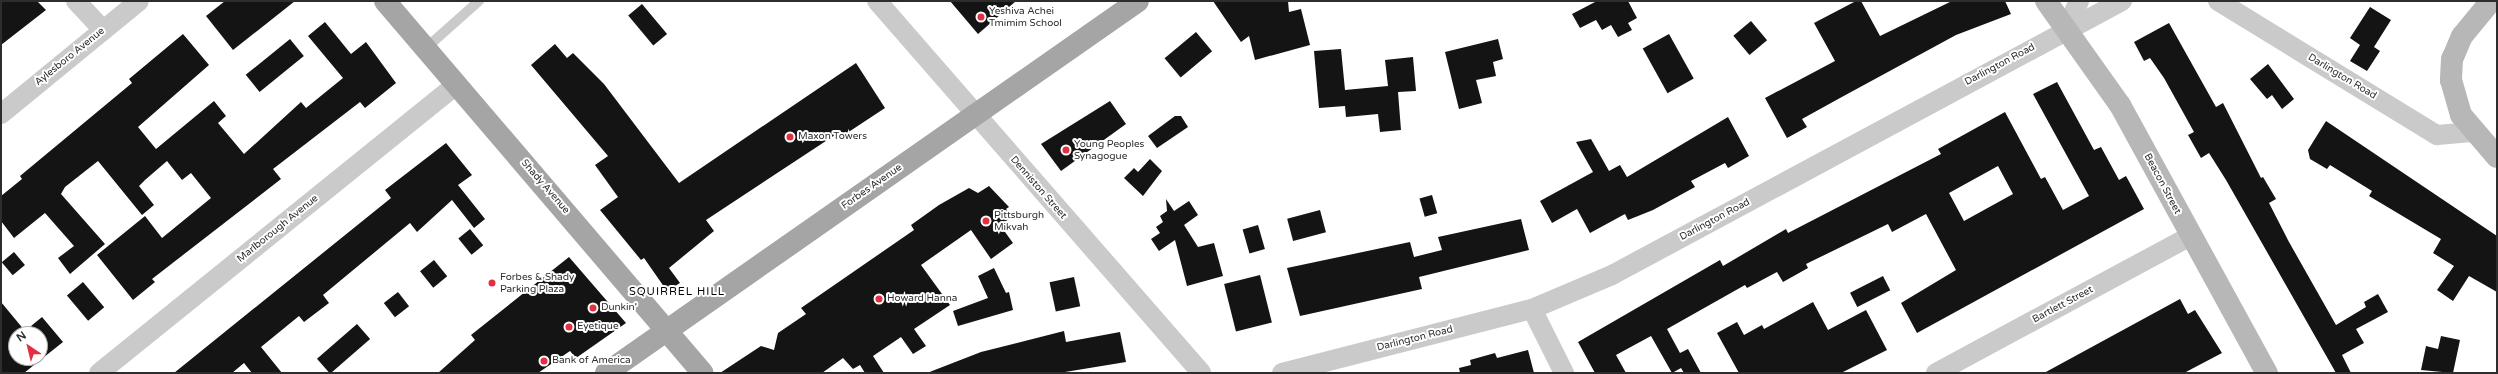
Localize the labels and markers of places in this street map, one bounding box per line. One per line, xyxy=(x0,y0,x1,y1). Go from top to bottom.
place label: Yeshiva Achei Tmimim School xyxy=(989,5,1062,28)
marker: Yeshiva Achei Tmimim School xyxy=(976,12,986,22)
place label: Maxon Towers xyxy=(798,131,867,143)
marker: Maxon Towers xyxy=(785,132,795,142)
place label: Young Peoples Synagogue xyxy=(1074,138,1144,162)
marker: Young Peoples Synagogue xyxy=(1061,145,1071,155)
place label: Pittsburgh Mikvah xyxy=(994,209,1044,232)
marker: Pittsburgh Mikvah xyxy=(981,216,991,226)
place label: Forbes & Shady Parking Plaza xyxy=(500,271,574,294)
marker: Forbes & Shady Parking Plaza xyxy=(487,278,497,288)
place label: Howard Hanna xyxy=(887,293,957,305)
marker: Howard Hanna xyxy=(874,294,884,304)
place label: Dunkin' xyxy=(601,302,637,314)
marker: Dunkin' xyxy=(588,303,598,313)
place label: Eyetique xyxy=(577,321,619,333)
marker: Eyetique xyxy=(564,322,574,332)
place label: Bank of America xyxy=(552,355,631,367)
marker: Bank of America xyxy=(539,356,549,366)

